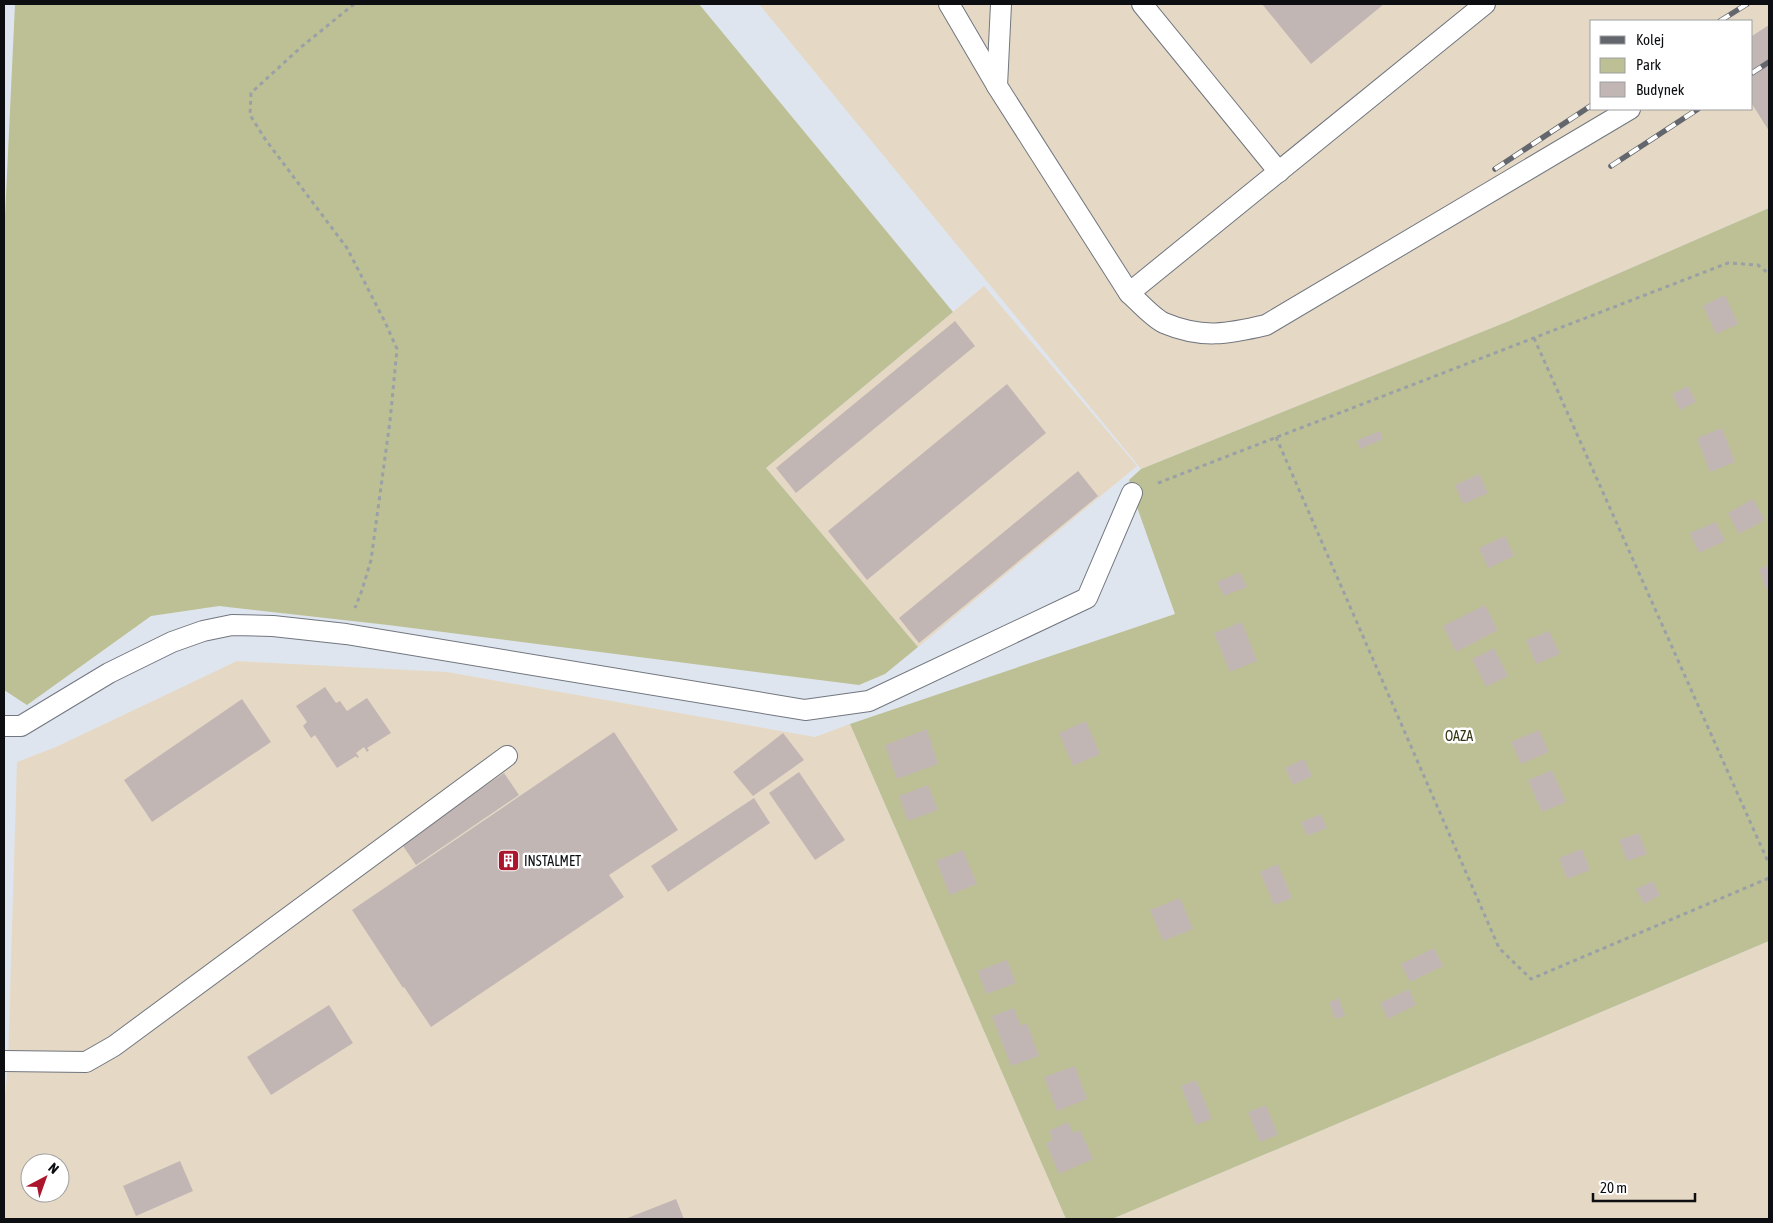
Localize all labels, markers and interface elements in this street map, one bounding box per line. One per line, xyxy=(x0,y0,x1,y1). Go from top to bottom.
legend xyxy=(1590,20,1753,110)
text: Kolej xyxy=(1636,31,1664,48)
text: Park xyxy=(1636,56,1661,73)
text: Budynek xyxy=(1636,81,1685,98)
park label: OAZA xyxy=(1445,728,1473,744)
building icon: INSTALMET xyxy=(496,849,520,873)
place label: INSTALMET xyxy=(524,853,581,869)
north arrow xyxy=(20,1153,70,1203)
text: N xyxy=(45,1159,62,1177)
scale bar xyxy=(1593,1170,1696,1202)
text: 20 m xyxy=(1600,1179,1627,1196)

